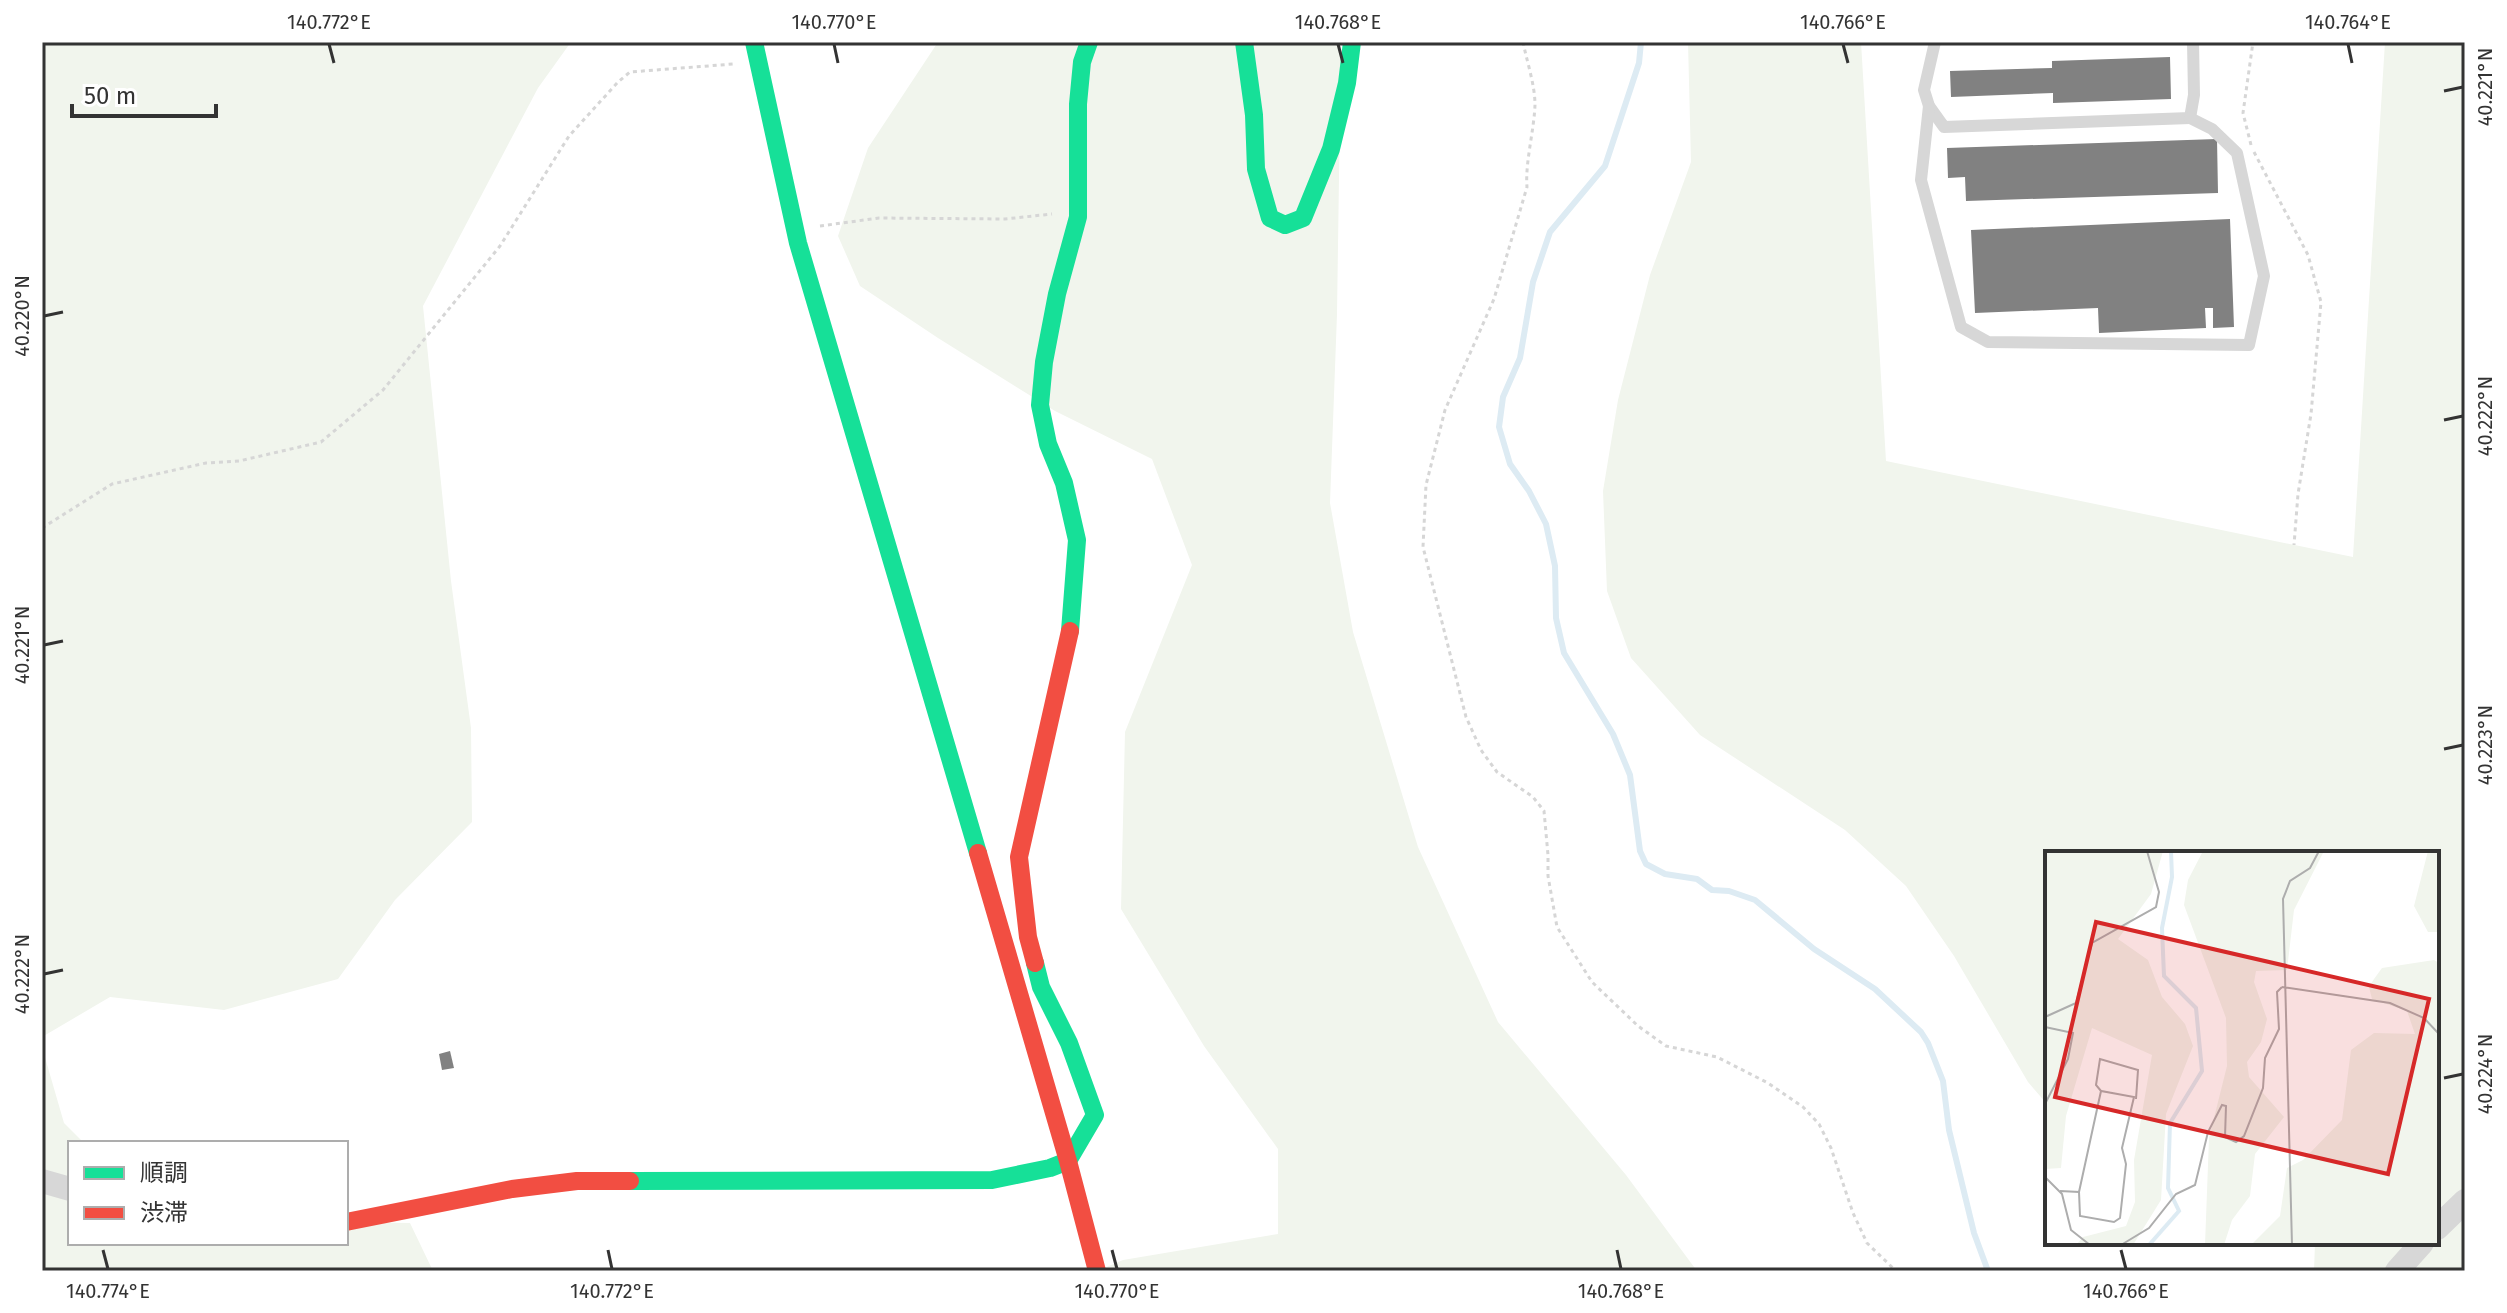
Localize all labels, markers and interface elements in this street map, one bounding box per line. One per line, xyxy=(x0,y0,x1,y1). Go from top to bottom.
text: 140.772°E xyxy=(287,10,371,34)
text: 140.770°E xyxy=(791,10,877,34)
text: 140.768°E xyxy=(1295,10,1381,34)
text: 140.766°E xyxy=(1800,10,1886,34)
text: 140.764°E xyxy=(2305,10,2391,34)
text: 40.221°N xyxy=(2473,48,2497,126)
scale bar xyxy=(72,68,216,118)
text: 50 m xyxy=(84,82,136,110)
text: 40.220°N xyxy=(10,275,34,357)
text: 40.222°N xyxy=(2473,376,2497,456)
text: 40.221°N xyxy=(10,606,34,684)
text: 40.223°N xyxy=(2473,705,2497,785)
inset map xyxy=(2045,851,2439,1245)
text: 40.222°N xyxy=(10,934,34,1014)
text: 40.224°N xyxy=(2473,1034,2497,1114)
legend xyxy=(68,1141,348,1245)
text: 順調 xyxy=(140,1159,188,1187)
text: 渋滞 xyxy=(140,1199,188,1227)
text: 140.774°E xyxy=(66,1279,150,1303)
text: 140.772°E xyxy=(570,1279,654,1303)
text: 140.770°E xyxy=(1074,1279,1160,1303)
text: 140.768°E xyxy=(1578,1279,1664,1303)
text: 140.766°E xyxy=(2083,1279,2169,1303)

